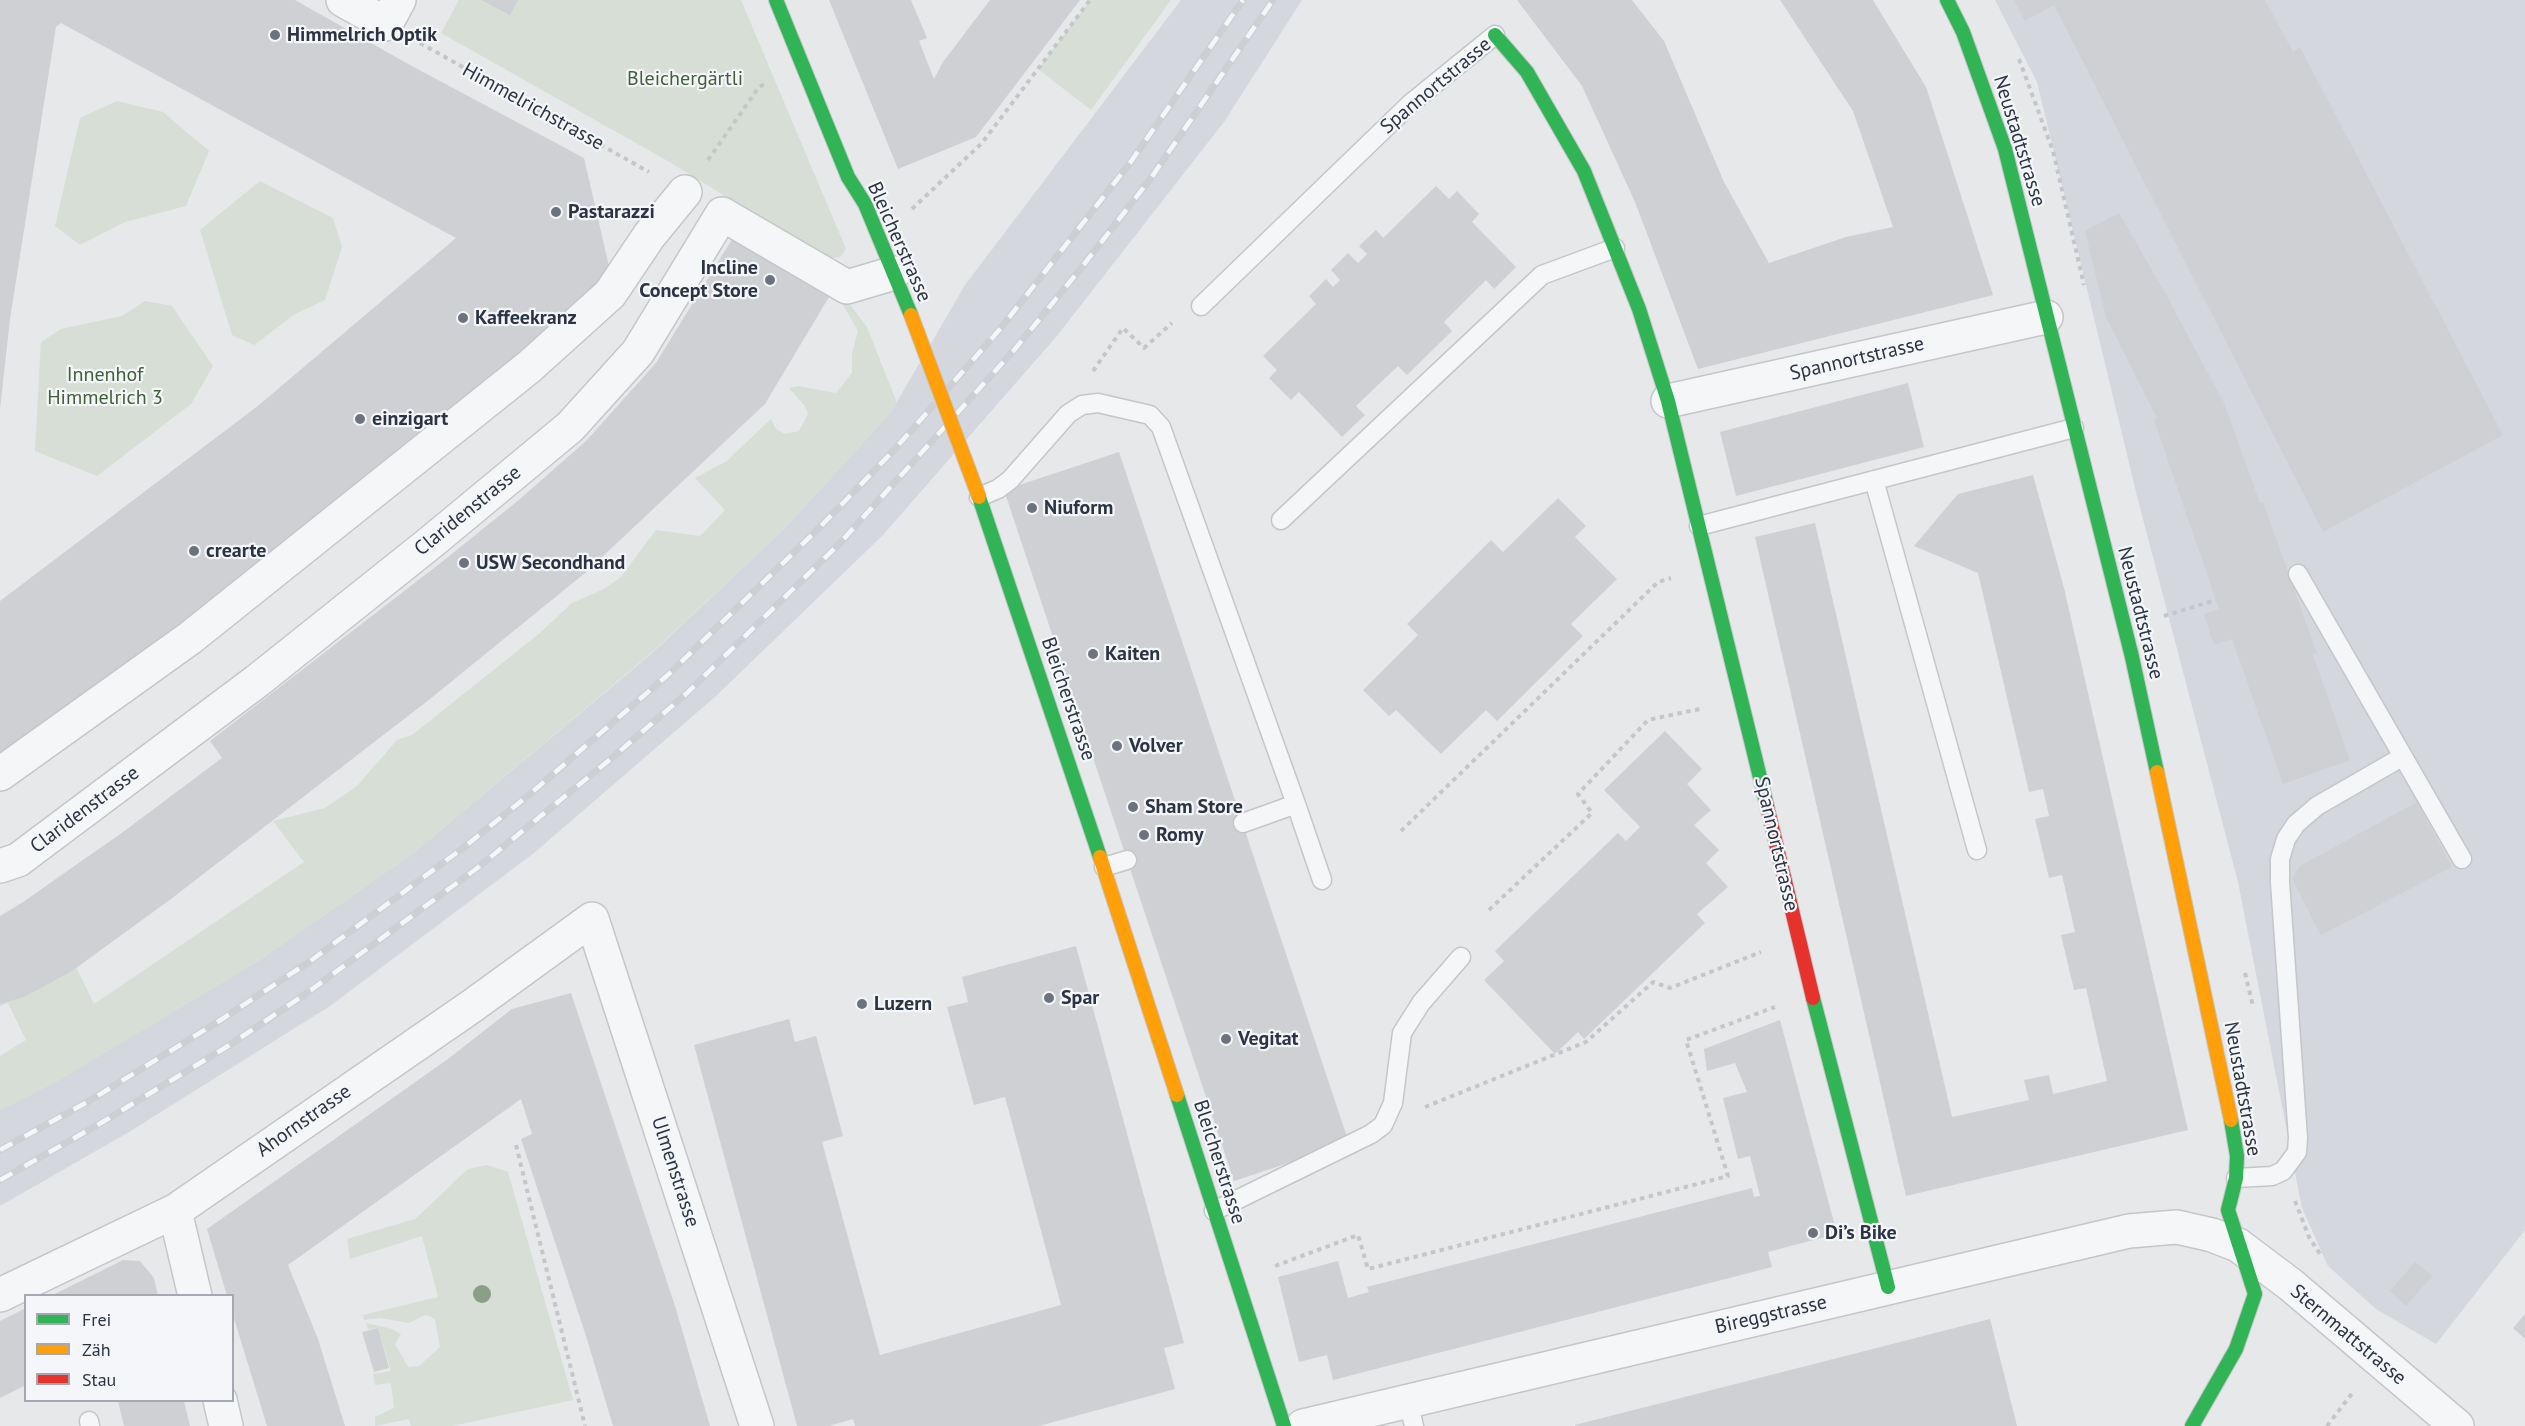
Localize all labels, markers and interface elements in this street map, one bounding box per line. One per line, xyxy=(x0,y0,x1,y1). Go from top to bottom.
place label: Himmelrich Optik xyxy=(287,23,437,47)
marker: Himmelrich Optik xyxy=(268,28,282,42)
street label: Spannortstrasse xyxy=(1376,33,1496,139)
street label: Himmelrichstrasse xyxy=(458,58,608,156)
park label: Bleichergärtli xyxy=(627,67,743,91)
street label: Neustadtstrasse xyxy=(1988,72,2050,210)
street label: Bleicherstrasse xyxy=(862,178,936,306)
place label: Pastarazzi xyxy=(568,200,655,224)
marker: Pastarazzi xyxy=(549,205,563,219)
place label: Incline Concept Store xyxy=(639,256,758,303)
marker: Incline Concept Store xyxy=(763,273,777,287)
place label: Kaffeekranz xyxy=(475,306,577,330)
marker: Kaffeekranz xyxy=(456,311,470,325)
street label: Spannortstrasse xyxy=(1788,332,1926,386)
park label: Innenhof Himmelrich 3 xyxy=(47,363,163,410)
place label: einzigart xyxy=(372,407,448,431)
marker: einzigart xyxy=(353,412,367,426)
street label: Claridenstrasse xyxy=(410,461,526,561)
place label: Niuform xyxy=(1044,496,1113,520)
marker: Niuform xyxy=(1025,501,1039,515)
place label: crearte xyxy=(206,539,266,563)
marker: crearte xyxy=(187,544,201,558)
street label: Neustadtstrasse xyxy=(2112,544,2168,682)
place label: USW Secondhand xyxy=(476,551,625,575)
marker: USW Secondhand xyxy=(457,556,471,570)
street label: Bleicherstrasse xyxy=(1036,634,1100,764)
place label: Kaiten xyxy=(1105,642,1160,666)
marker: Kaiten xyxy=(1086,647,1100,661)
place label: Volver xyxy=(1129,734,1183,758)
marker: Volver xyxy=(1110,739,1124,753)
street label: Claridenstrasse xyxy=(26,761,144,859)
street label: Spannortstrasse xyxy=(1749,775,1803,913)
place label: Sham Store xyxy=(1145,795,1243,819)
marker: Sham Store xyxy=(1126,800,1140,814)
place label: Romy xyxy=(1156,823,1203,847)
marker: Romy xyxy=(1137,828,1151,842)
place label: Spar xyxy=(1061,986,1099,1010)
marker: Spar xyxy=(1042,991,1056,1005)
place label: Luzern xyxy=(874,992,932,1016)
marker: Luzern xyxy=(855,997,869,1011)
street label: Neustadtstrasse xyxy=(2218,1020,2266,1158)
place label: Vegitat xyxy=(1238,1027,1299,1051)
marker: Vegitat xyxy=(1219,1032,1233,1046)
street label: Ahornstrasse xyxy=(252,1080,356,1162)
street label: Bleicherstrasse xyxy=(1188,1097,1250,1227)
street label: Ulmenstrasse xyxy=(646,1114,704,1230)
place label: Di’s Bike xyxy=(1825,1221,1897,1245)
marker: Di’s Bike xyxy=(1806,1226,1820,1240)
street label: Sternmattstrasse xyxy=(2285,1280,2411,1390)
street label: Bireggstrasse xyxy=(1713,1290,1829,1340)
legend xyxy=(24,1294,234,1402)
text: Frei xyxy=(82,1308,111,1331)
text: Zäh xyxy=(82,1338,111,1361)
text: Stau xyxy=(82,1368,116,1391)

